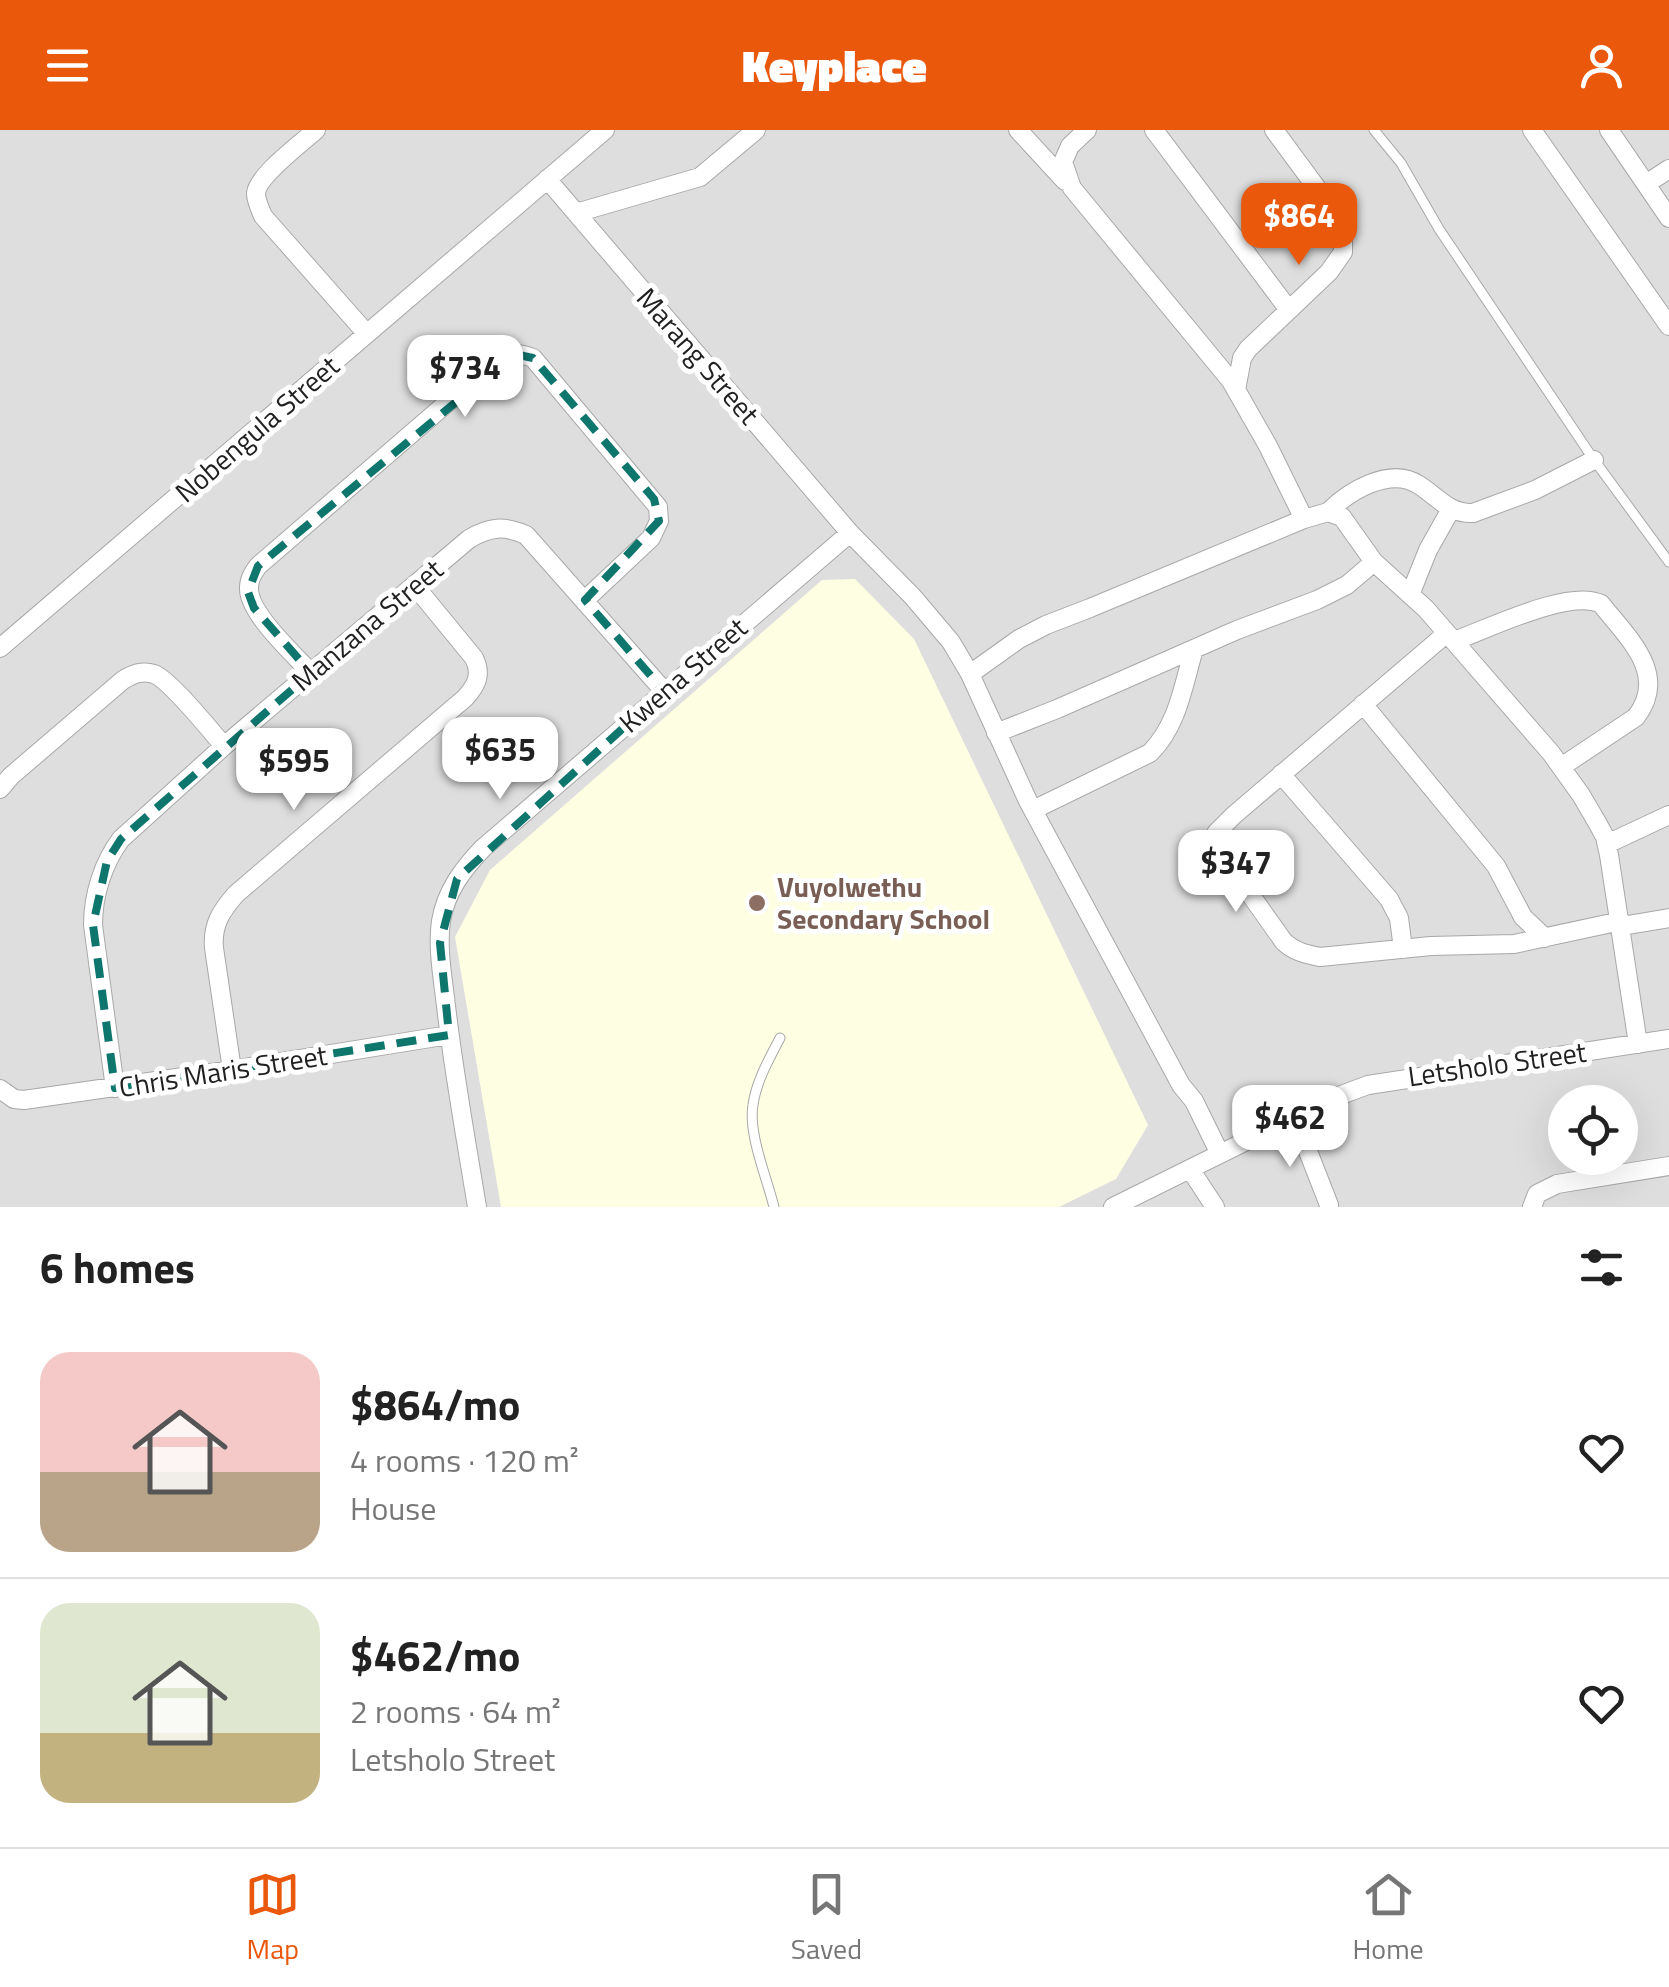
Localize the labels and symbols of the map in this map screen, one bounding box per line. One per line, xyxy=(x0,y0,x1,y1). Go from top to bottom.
pin: $864 xyxy=(1240,183,1358,268)
street label: Marang Street xyxy=(627,278,770,434)
pin: $734 xyxy=(406,335,524,420)
street label: Nobengula Street xyxy=(165,345,348,512)
street label: Manzana Street xyxy=(281,548,452,701)
street label: Kwena Street xyxy=(609,606,757,743)
pin: $635 xyxy=(441,717,559,802)
pin: $595 xyxy=(235,728,353,813)
pin: $347 xyxy=(1177,830,1295,915)
place label: Vuyolwethu Secondary School xyxy=(777,865,990,940)
marker: Vuyolwethu Secondary School xyxy=(746,892,768,914)
street label: Letsholo Street xyxy=(1405,1030,1589,1097)
street label: Chris Maris Street xyxy=(116,1033,330,1108)
pin: $462 xyxy=(1231,1085,1349,1170)

